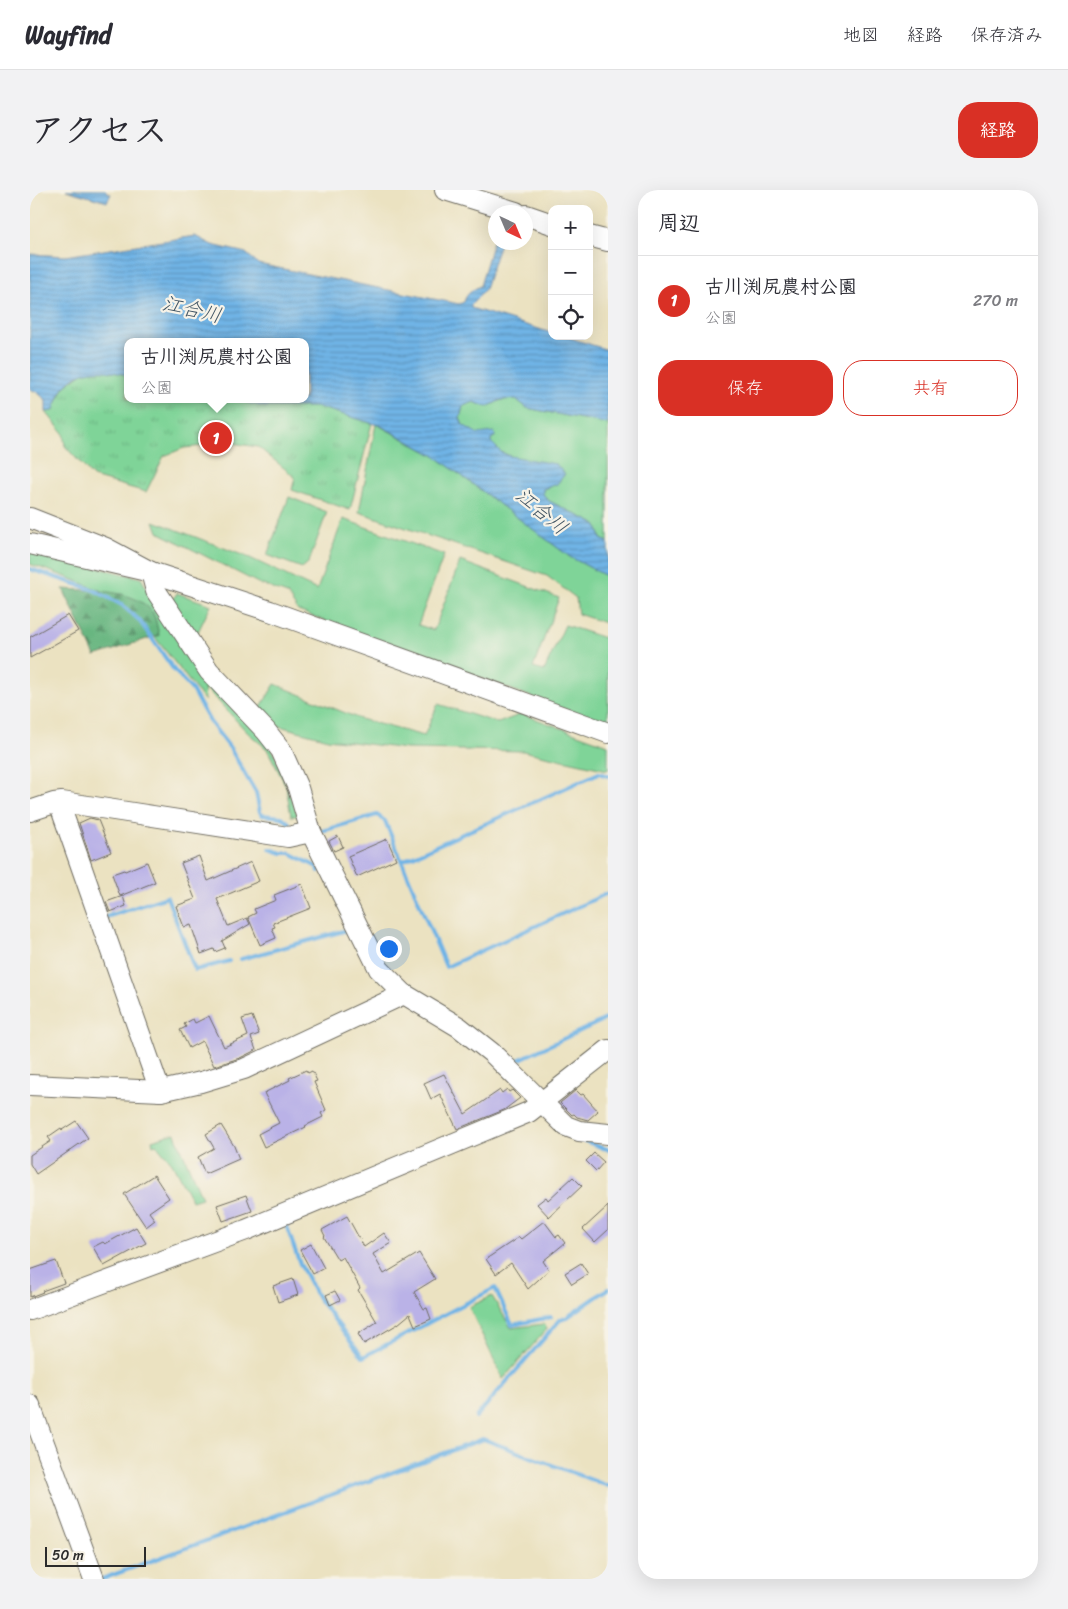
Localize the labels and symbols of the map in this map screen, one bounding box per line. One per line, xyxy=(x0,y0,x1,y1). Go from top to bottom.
north arrow xyxy=(488,205,533,250)
water label: 江合川 xyxy=(159,286,225,333)
pin: 1 xyxy=(200,419,232,457)
water label: 江合川 xyxy=(507,479,576,544)
your location xyxy=(376,936,402,962)
scale bar xyxy=(45,1544,146,1567)

